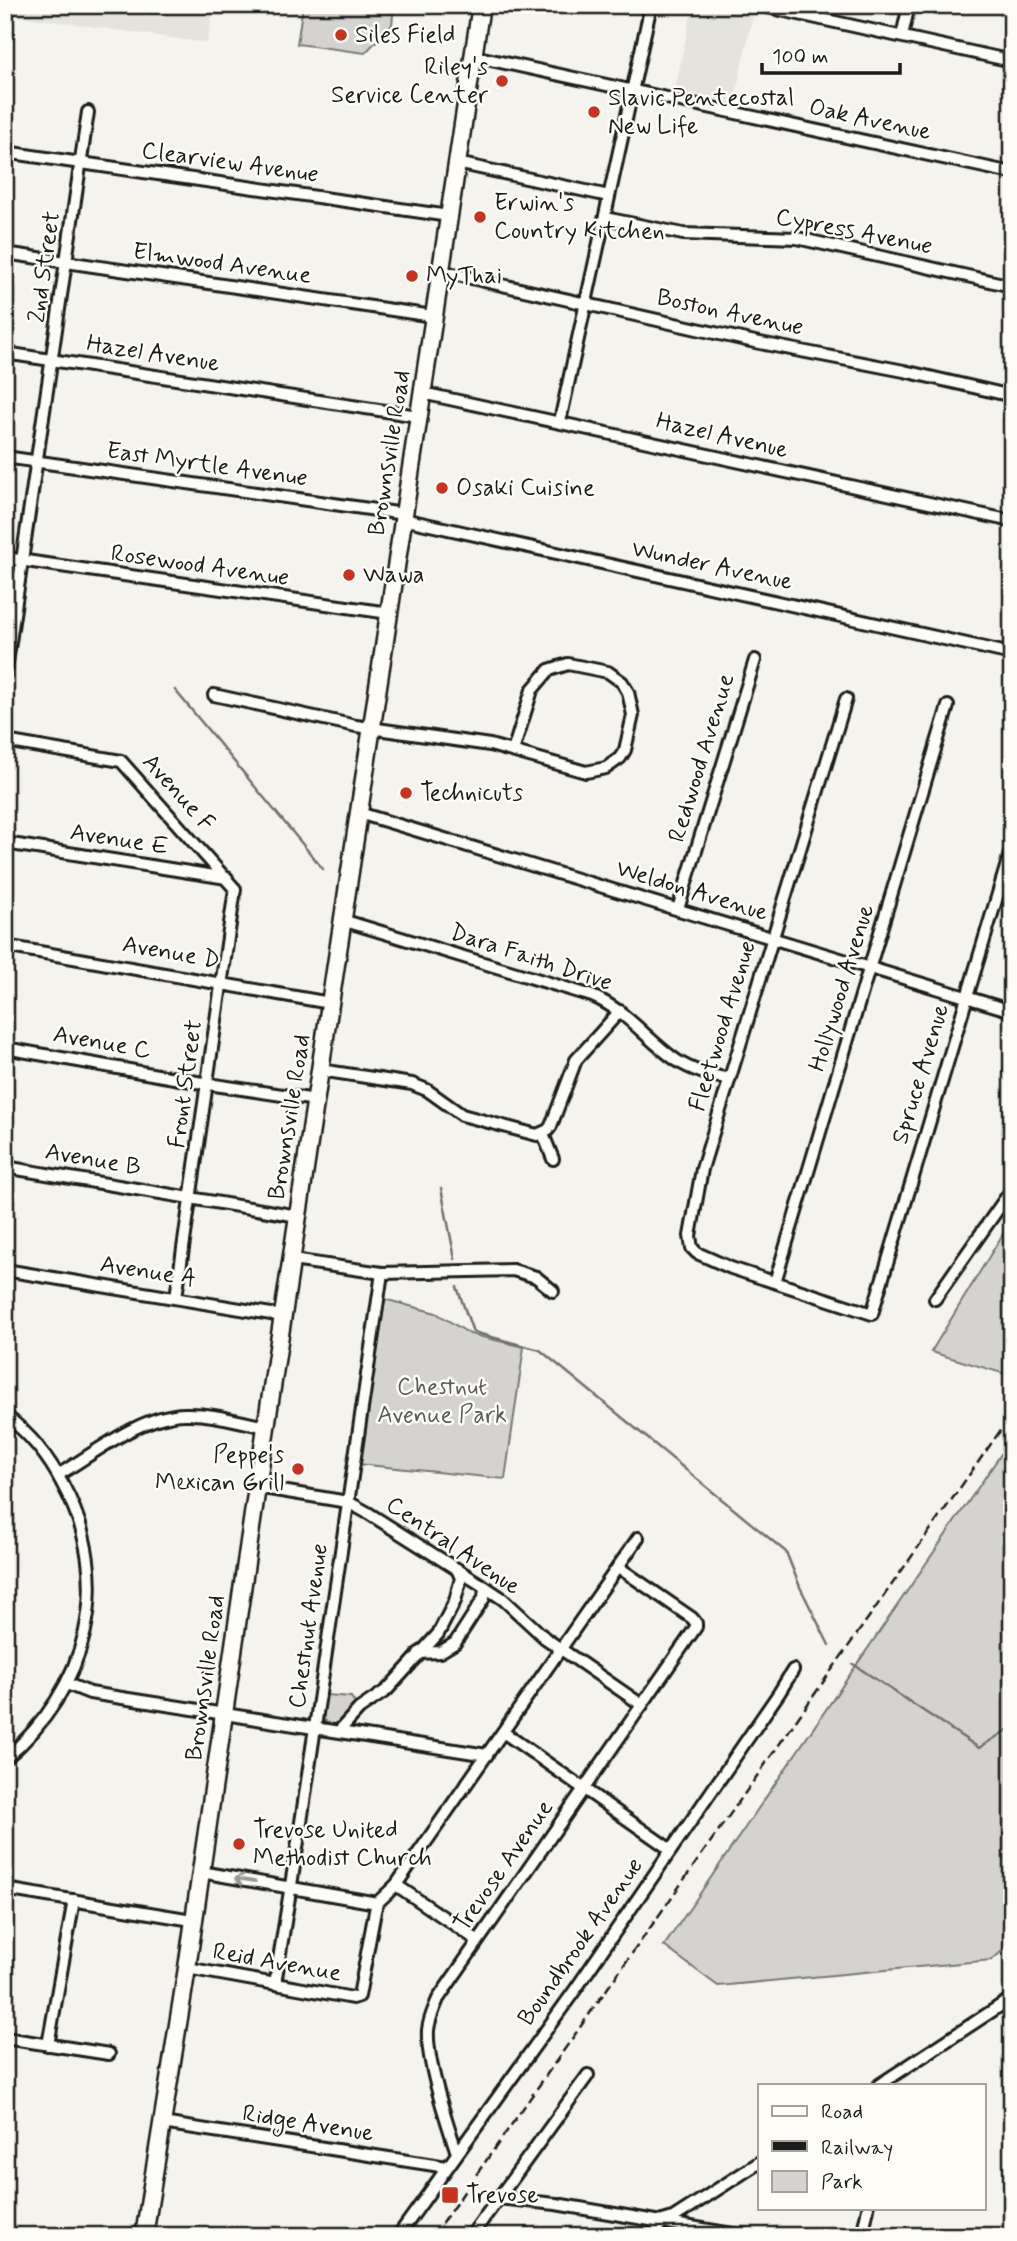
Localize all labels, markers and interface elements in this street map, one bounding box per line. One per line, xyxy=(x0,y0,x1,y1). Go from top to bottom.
place label: Siles Field xyxy=(355,20,455,51)
marker: Siles Field xyxy=(333,27,349,43)
scale bar xyxy=(762,32,900,76)
text: 100 m xyxy=(772,43,828,71)
place label: Riley's Service Center xyxy=(331,52,488,111)
marker: Riley's Service Center xyxy=(494,73,510,89)
place label: Slavic Pentecostal New Life xyxy=(608,83,794,142)
street label: Oak Avenue xyxy=(806,92,934,148)
marker: Slavic Pentecostal New Life xyxy=(586,104,602,120)
street label: Clearview Avenue xyxy=(139,135,321,191)
place label: Erwin's Country Kitchen xyxy=(494,188,665,247)
street label: Cypress Avenue xyxy=(773,202,935,262)
street label: 2nd Street xyxy=(22,209,68,325)
marker: Erwin's Country Kitchen xyxy=(472,209,488,225)
street label: Elmwood Avenue xyxy=(131,236,313,292)
place label: MyThai xyxy=(426,261,502,292)
marker: MyThai xyxy=(404,268,420,284)
street label: Boston Avenue xyxy=(654,282,806,344)
street label: Hazel Avenue xyxy=(84,328,222,380)
street label: Brownsville Road xyxy=(362,368,418,538)
street label: Hazel Avenue xyxy=(653,406,791,466)
street label: East Myrtle Avenue xyxy=(104,436,310,494)
place label: Osaki Cuisine xyxy=(456,473,595,504)
marker: Osaki Cuisine xyxy=(434,480,450,496)
street label: Wunder Avenue xyxy=(629,534,795,598)
street label: Rosewood Avenue xyxy=(109,538,291,594)
place label: Wawa xyxy=(363,560,425,591)
marker: Wawa xyxy=(341,567,357,583)
street label: Redwood Avenue xyxy=(662,670,742,846)
street label: Avenue F xyxy=(135,748,221,838)
place label: Technicuts xyxy=(420,778,523,809)
marker: Technicuts xyxy=(398,785,414,801)
street label: Avenue E xyxy=(68,817,170,863)
street label: Weldon Avenue xyxy=(612,853,772,929)
street label: Hollywood Avenue xyxy=(802,901,882,1075)
street label: Dara Faith Drive xyxy=(446,917,616,999)
street label: Avenue D xyxy=(120,929,222,977)
street label: Fleetwood Avenue xyxy=(682,937,764,1115)
street label: Spruce Avenue xyxy=(885,1000,957,1148)
street label: Front Street xyxy=(162,1018,210,1150)
street label: Avenue C xyxy=(51,1019,153,1067)
street label: Brownsville Road xyxy=(262,1032,318,1202)
street label: Avenue B xyxy=(43,1136,143,1184)
street label: Avenue A xyxy=(98,1249,198,1295)
park label: Chestnut Avenue Park xyxy=(377,1372,507,1431)
place label: Peppe's Mexican Grill xyxy=(155,1440,284,1499)
marker: Peppe's Mexican Grill xyxy=(290,1461,306,1477)
street label: Central Avenue xyxy=(380,1489,526,1603)
street label: Chestnut Avenue xyxy=(282,1541,336,1711)
street label: Brownsville Road xyxy=(179,1593,233,1763)
street label: Trevose Avenue xyxy=(447,1794,561,1938)
place label: Trevose United Methodist Church xyxy=(253,1815,432,1874)
marker: Trevose United Methodist Church xyxy=(231,1836,247,1852)
street label: Boundbrook Avenue xyxy=(511,1852,651,2032)
one-way arrow xyxy=(234,1873,257,1886)
street label: Reid Avenue xyxy=(210,1936,344,1990)
legend xyxy=(758,2084,986,2210)
street label: Ridge Avenue xyxy=(240,2098,376,2152)
text: Road xyxy=(821,2098,863,2126)
text: Railway xyxy=(821,2134,893,2162)
text: Park xyxy=(821,2168,863,2196)
place label: Trevose xyxy=(466,2180,539,2211)
marker: Trevose xyxy=(440,2185,460,2205)

